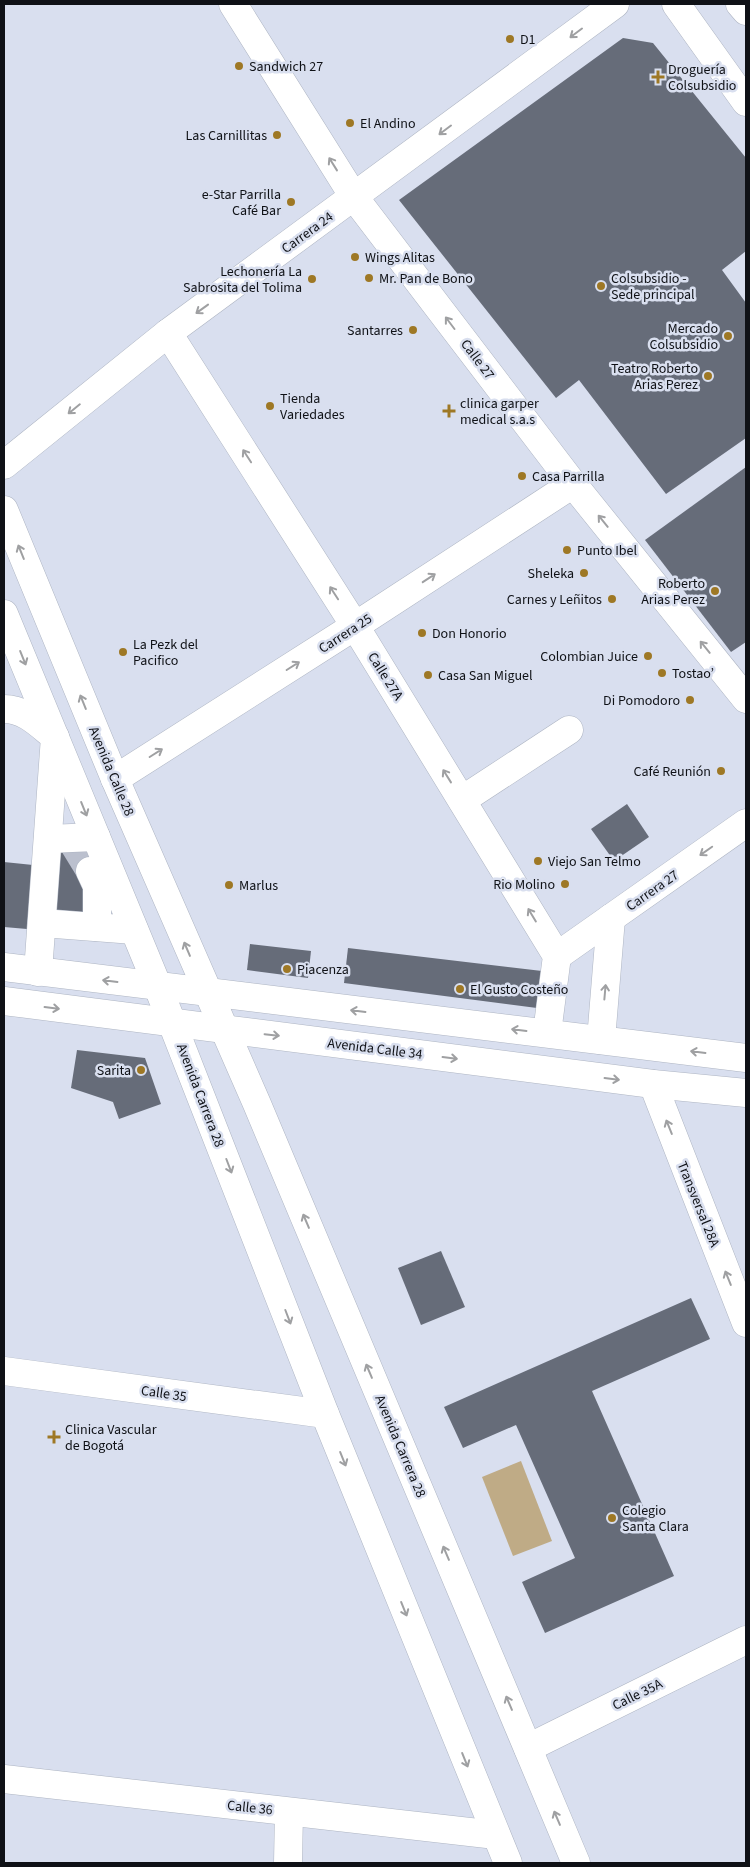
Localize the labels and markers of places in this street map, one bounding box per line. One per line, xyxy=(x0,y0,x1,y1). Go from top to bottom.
place label: D1 xyxy=(520,30,536,50)
marker: D1 xyxy=(504,33,516,45)
place label: Sandwich 27 xyxy=(249,57,323,77)
marker: Sandwich 27 xyxy=(233,60,245,72)
place label: Droguería Colsubsidio xyxy=(668,60,736,96)
marker: Droguería Colsubsidio xyxy=(652,71,664,83)
place label: El Andino xyxy=(360,114,415,134)
marker: El Andino xyxy=(344,117,356,129)
place label: Las Carnillitas xyxy=(186,126,267,146)
marker: Las Carnillitas xyxy=(271,129,283,141)
place label: e-Star Parrilla Café Bar xyxy=(202,185,281,221)
marker: e-Star Parrilla Café Bar xyxy=(285,196,297,208)
place label: Wings Alitas xyxy=(365,248,435,268)
marker: Wings Alitas xyxy=(349,251,361,263)
place label: Lechonería La Sabrosita del Tolima xyxy=(183,262,302,298)
place label: Mr. Pan de Bono xyxy=(379,269,473,289)
place label: Colsubsidio - Sede principal xyxy=(611,269,695,305)
marker: Mr. Pan de Bono xyxy=(363,272,375,284)
marker: Lechonería La Sabrosita del Tolima xyxy=(306,273,318,285)
marker: Colsubsidio - Sede principal xyxy=(595,280,607,292)
place label: Mercado Colsubsidio xyxy=(650,319,718,355)
place label: Santarres xyxy=(347,321,403,341)
marker: Santarres xyxy=(407,324,419,336)
marker: Mercado Colsubsidio xyxy=(722,330,734,342)
place label: Teatro Roberto Arias Perez xyxy=(611,359,698,395)
marker: Teatro Roberto Arias Perez xyxy=(702,370,714,382)
place label: Tienda Variedades xyxy=(280,389,345,425)
place label: clinica garper medical s.a.s xyxy=(460,394,539,430)
marker: Tienda Variedades xyxy=(264,400,276,412)
marker: clinica garper medical s.a.s xyxy=(442,404,456,418)
place label: Casa Parrilla xyxy=(532,467,605,487)
marker: Casa Parrilla xyxy=(516,470,528,482)
place label: Punto Ibel xyxy=(577,541,637,561)
marker: Punto Ibel xyxy=(561,544,573,556)
place label: Sheleka xyxy=(528,564,574,584)
marker: Sheleka xyxy=(578,567,590,579)
place label: Roberto Arias Perez xyxy=(641,574,705,610)
marker: Roberto Arias Perez xyxy=(709,585,721,597)
place label: Carnes y Leñitos xyxy=(507,590,602,610)
marker: Carnes y Leñitos xyxy=(606,593,618,605)
place label: Don Honorio xyxy=(432,624,507,644)
marker: Don Honorio xyxy=(416,627,428,639)
place label: La Pezk del Pacifico xyxy=(133,635,199,671)
marker: La Pezk del Pacifico xyxy=(117,646,129,658)
place label: Colombian Juice xyxy=(540,647,638,667)
marker: Colombian Juice xyxy=(642,650,654,662)
place label: Tostao’ xyxy=(672,664,714,684)
place label: Casa San Miguel xyxy=(438,666,533,686)
marker: Tostao’ xyxy=(656,667,668,679)
marker: Casa San Miguel xyxy=(422,669,434,681)
place label: Di Pomodoro xyxy=(603,691,680,711)
marker: Di Pomodoro xyxy=(684,694,696,706)
place label: Café Reunión xyxy=(634,762,711,782)
marker: Café Reunión xyxy=(715,765,727,777)
place label: Viejo San Telmo xyxy=(548,852,641,872)
marker: Viejo San Telmo xyxy=(532,855,544,867)
place label: Rio Molino xyxy=(493,875,555,895)
place label: Marlus xyxy=(239,876,278,896)
marker: Rio Molino xyxy=(559,878,571,890)
marker: Marlus xyxy=(223,879,235,891)
place label: Piacenza xyxy=(297,960,349,980)
marker: Piacenza xyxy=(281,963,293,975)
place label: El Gusto Costeño xyxy=(470,980,568,1000)
marker: El Gusto Costeño xyxy=(454,983,466,995)
place label: Sarita xyxy=(97,1061,131,1081)
marker: Sarita xyxy=(135,1064,147,1076)
place label: Clinica Vascular de Bogotá xyxy=(65,1420,157,1456)
marker: Clinica Vascular de Bogotá xyxy=(47,1430,61,1444)
place label: Colegio Santa Clara xyxy=(622,1501,689,1537)
marker: Colegio Santa Clara xyxy=(606,1512,618,1524)

